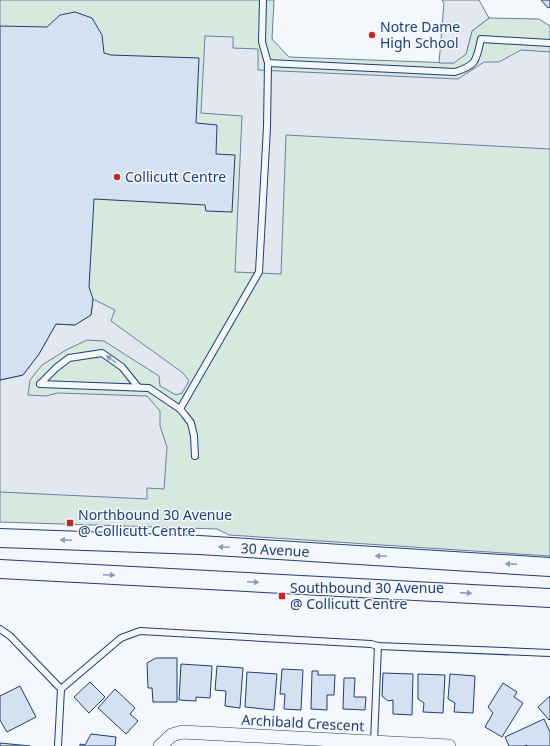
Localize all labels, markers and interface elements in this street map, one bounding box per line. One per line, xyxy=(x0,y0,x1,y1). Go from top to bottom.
place label: Notre Dame High School xyxy=(380,17,460,52)
marker: Notre Dame High School xyxy=(367,30,377,40)
place label: Collicutt Centre xyxy=(125,167,226,186)
marker: Collicutt Centre xyxy=(112,172,122,182)
one-way arrow xyxy=(106,356,116,364)
place label: Northbound 30 Avenue @ Collicutt Centre xyxy=(78,505,232,540)
marker: Northbound 30 Avenue @ Collicutt Centre xyxy=(65,518,75,528)
one-way arrow xyxy=(59,537,72,543)
street label: 30 Avenue xyxy=(240,538,310,561)
one-way arrow xyxy=(218,543,230,550)
one-way arrow xyxy=(375,553,387,560)
one-way arrow xyxy=(505,561,517,568)
one-way arrow xyxy=(103,571,115,578)
one-way arrow xyxy=(247,578,259,585)
place label: Southbound 30 Avenue @ Collicutt Centre xyxy=(290,578,444,613)
one-way arrow xyxy=(460,590,472,597)
marker: Southbound 30 Avenue @ Collicutt Centre xyxy=(277,591,287,601)
street label: Archibald Crescent xyxy=(241,710,365,735)

